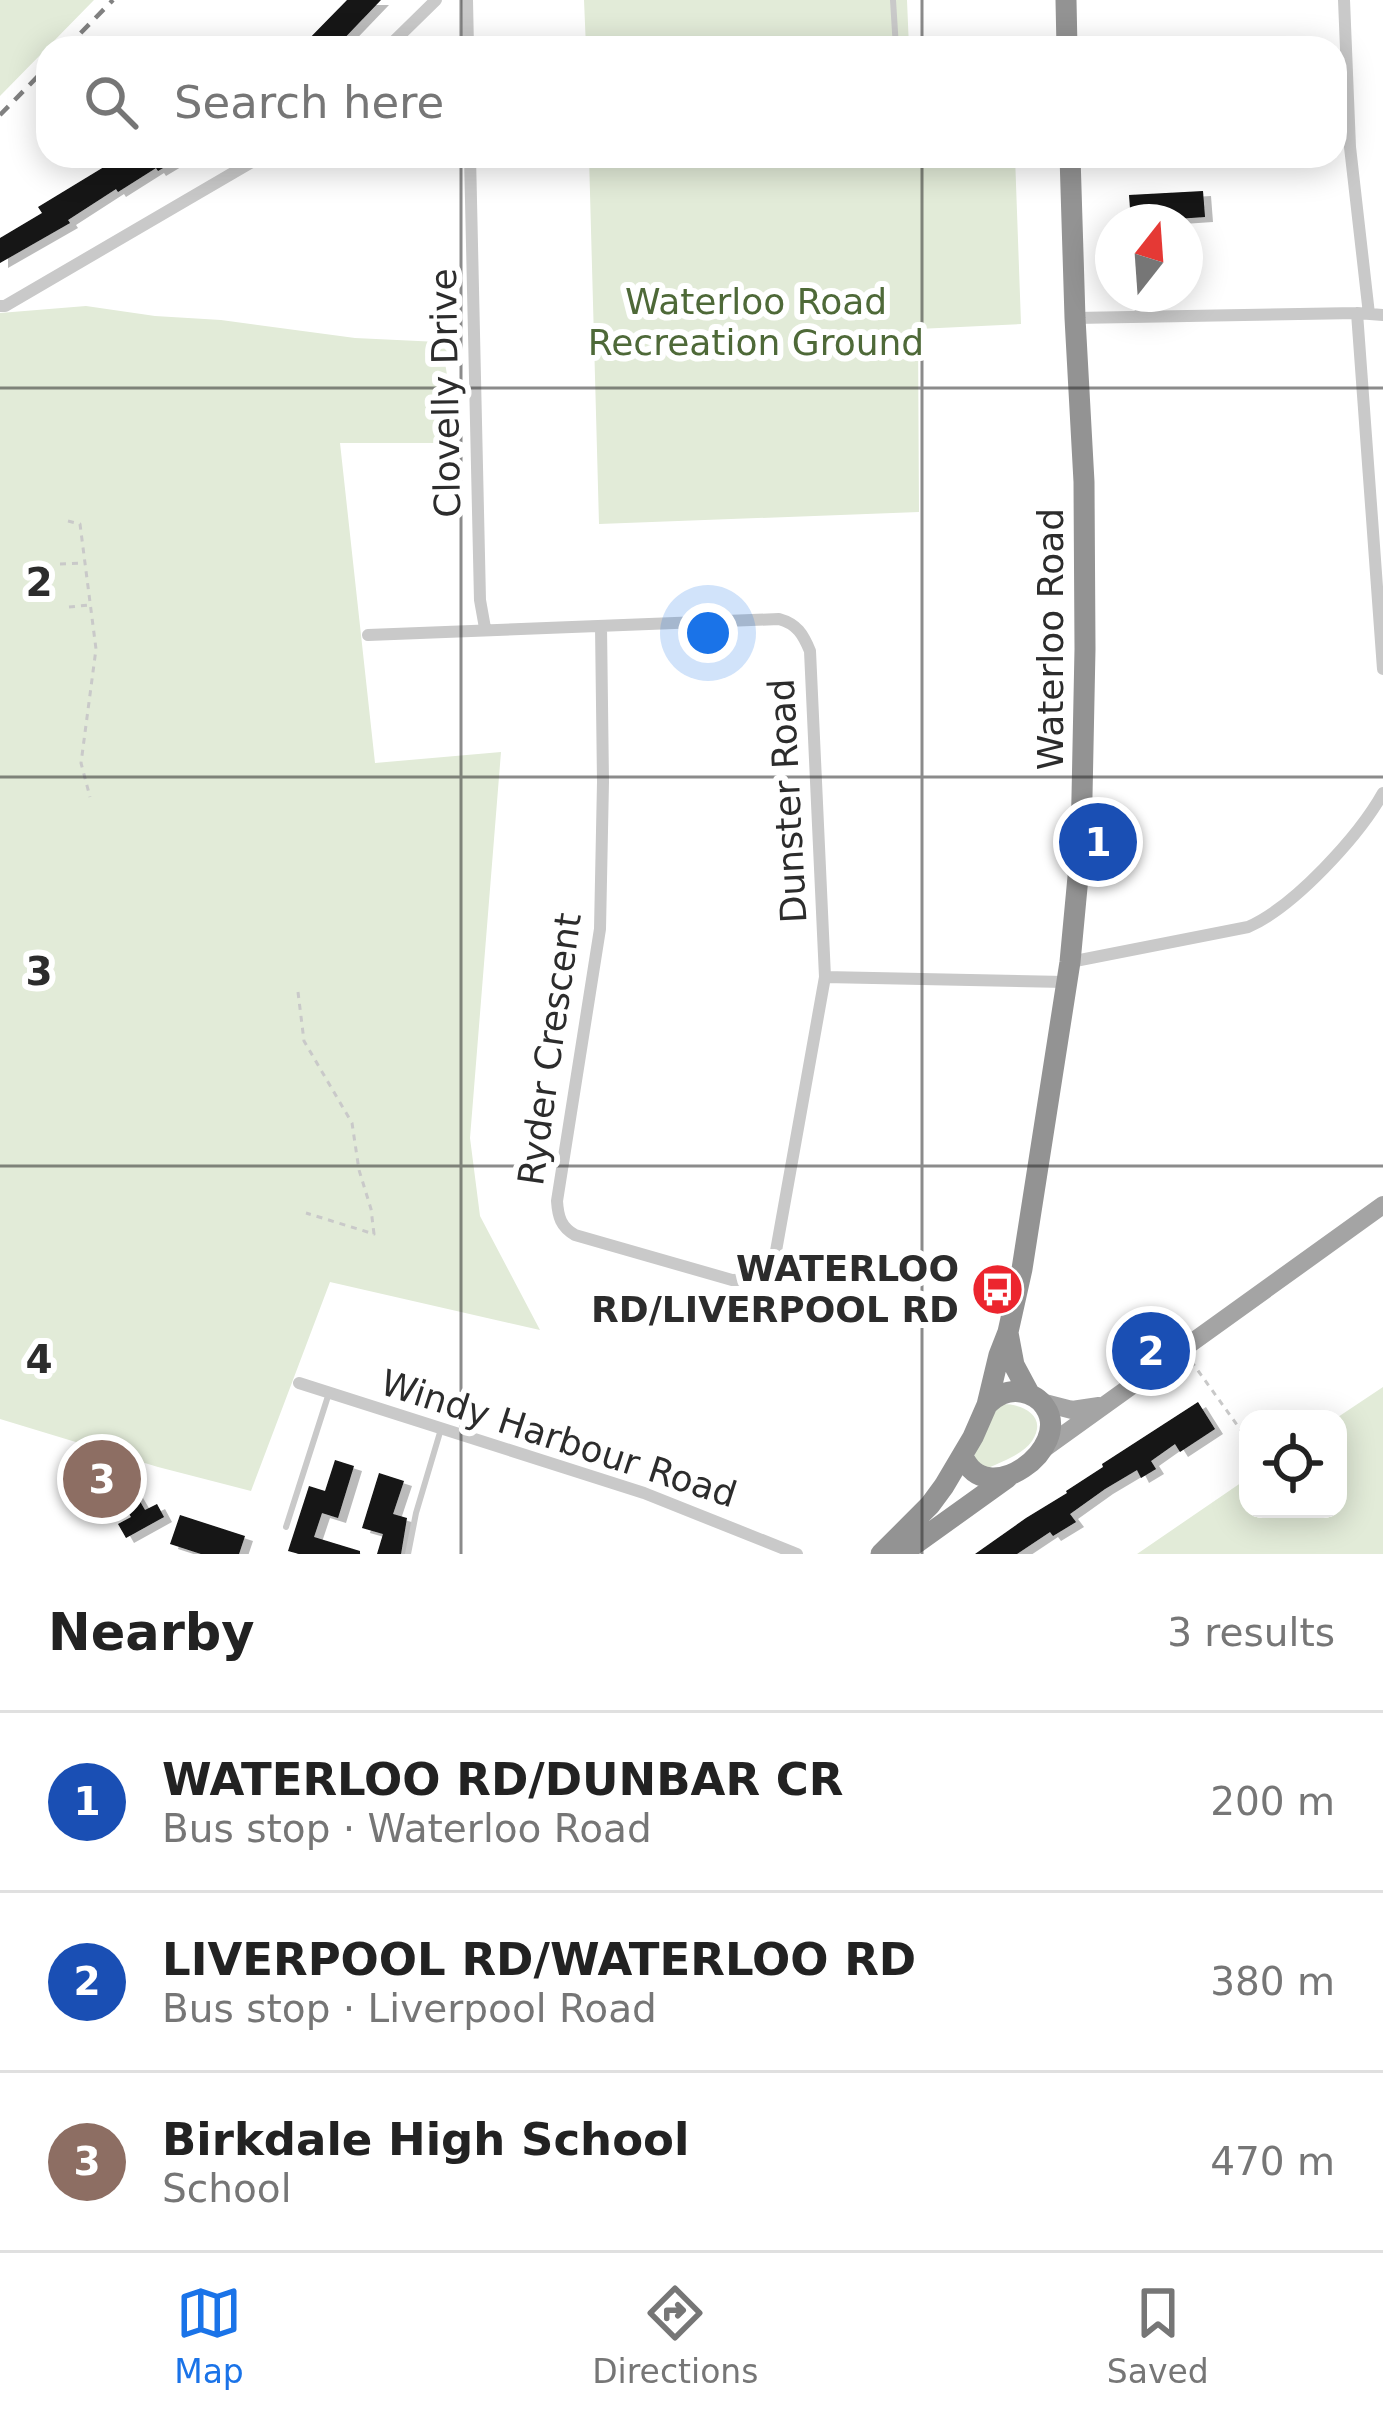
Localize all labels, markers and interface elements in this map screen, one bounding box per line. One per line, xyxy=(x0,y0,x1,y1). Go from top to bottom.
search box xyxy=(36,36,1347,168)
icon: search xyxy=(78,69,144,135)
text: Search here xyxy=(174,76,444,129)
north arrow xyxy=(1095,204,1203,312)
street label: Clovelly Drive xyxy=(423,268,468,518)
park label: Waterloo Road Recreation Ground xyxy=(588,281,924,363)
street label: Waterloo Road xyxy=(1030,508,1071,770)
text: 2 xyxy=(25,560,53,605)
your location xyxy=(678,603,738,663)
street label: Dunster Road xyxy=(761,678,814,924)
pin: 1 xyxy=(1059,797,1137,887)
street label: Ryder Crescent xyxy=(510,910,589,1188)
text: 3 xyxy=(25,949,53,994)
place label: WATERLOO RD/LIVERPOOL RD xyxy=(591,1248,959,1330)
bus stop icon: WATERLOO RD/LIVERPOOL RD xyxy=(970,1261,1026,1317)
pin: 2 xyxy=(1112,1306,1190,1396)
text: 4 xyxy=(25,1337,53,1382)
street label: Windy Harbour Road xyxy=(376,1362,742,1515)
map controls xyxy=(1239,1410,1347,1518)
button: locate xyxy=(1239,1410,1347,1518)
pin: 3 xyxy=(63,1434,141,1524)
text: Nearby xyxy=(48,1603,255,1662)
text: 3 results xyxy=(1167,1610,1335,1655)
text: WATERLOO RD/DUNBAR CR xyxy=(162,1753,843,1806)
text: 1 xyxy=(73,1779,101,1824)
text: 200 m xyxy=(1210,1779,1335,1824)
text: Bus stop · Waterloo Road xyxy=(162,1806,652,1851)
text: LIVERPOOL RD/WATERLOO RD xyxy=(162,1933,916,1986)
text: 2 xyxy=(73,1959,101,2004)
text: 380 m xyxy=(1210,1959,1335,2004)
text: Bus stop · Liverpool Road xyxy=(162,1986,657,2031)
text: Birkdale High School xyxy=(162,2113,689,2166)
text: 3 xyxy=(73,2139,101,2184)
text: 470 m xyxy=(1210,2139,1335,2184)
text: School xyxy=(162,2166,291,2211)
tab: Map xyxy=(174,2280,244,2391)
tab: Directions xyxy=(592,2280,758,2391)
tab: Saved xyxy=(1107,2280,1209,2391)

